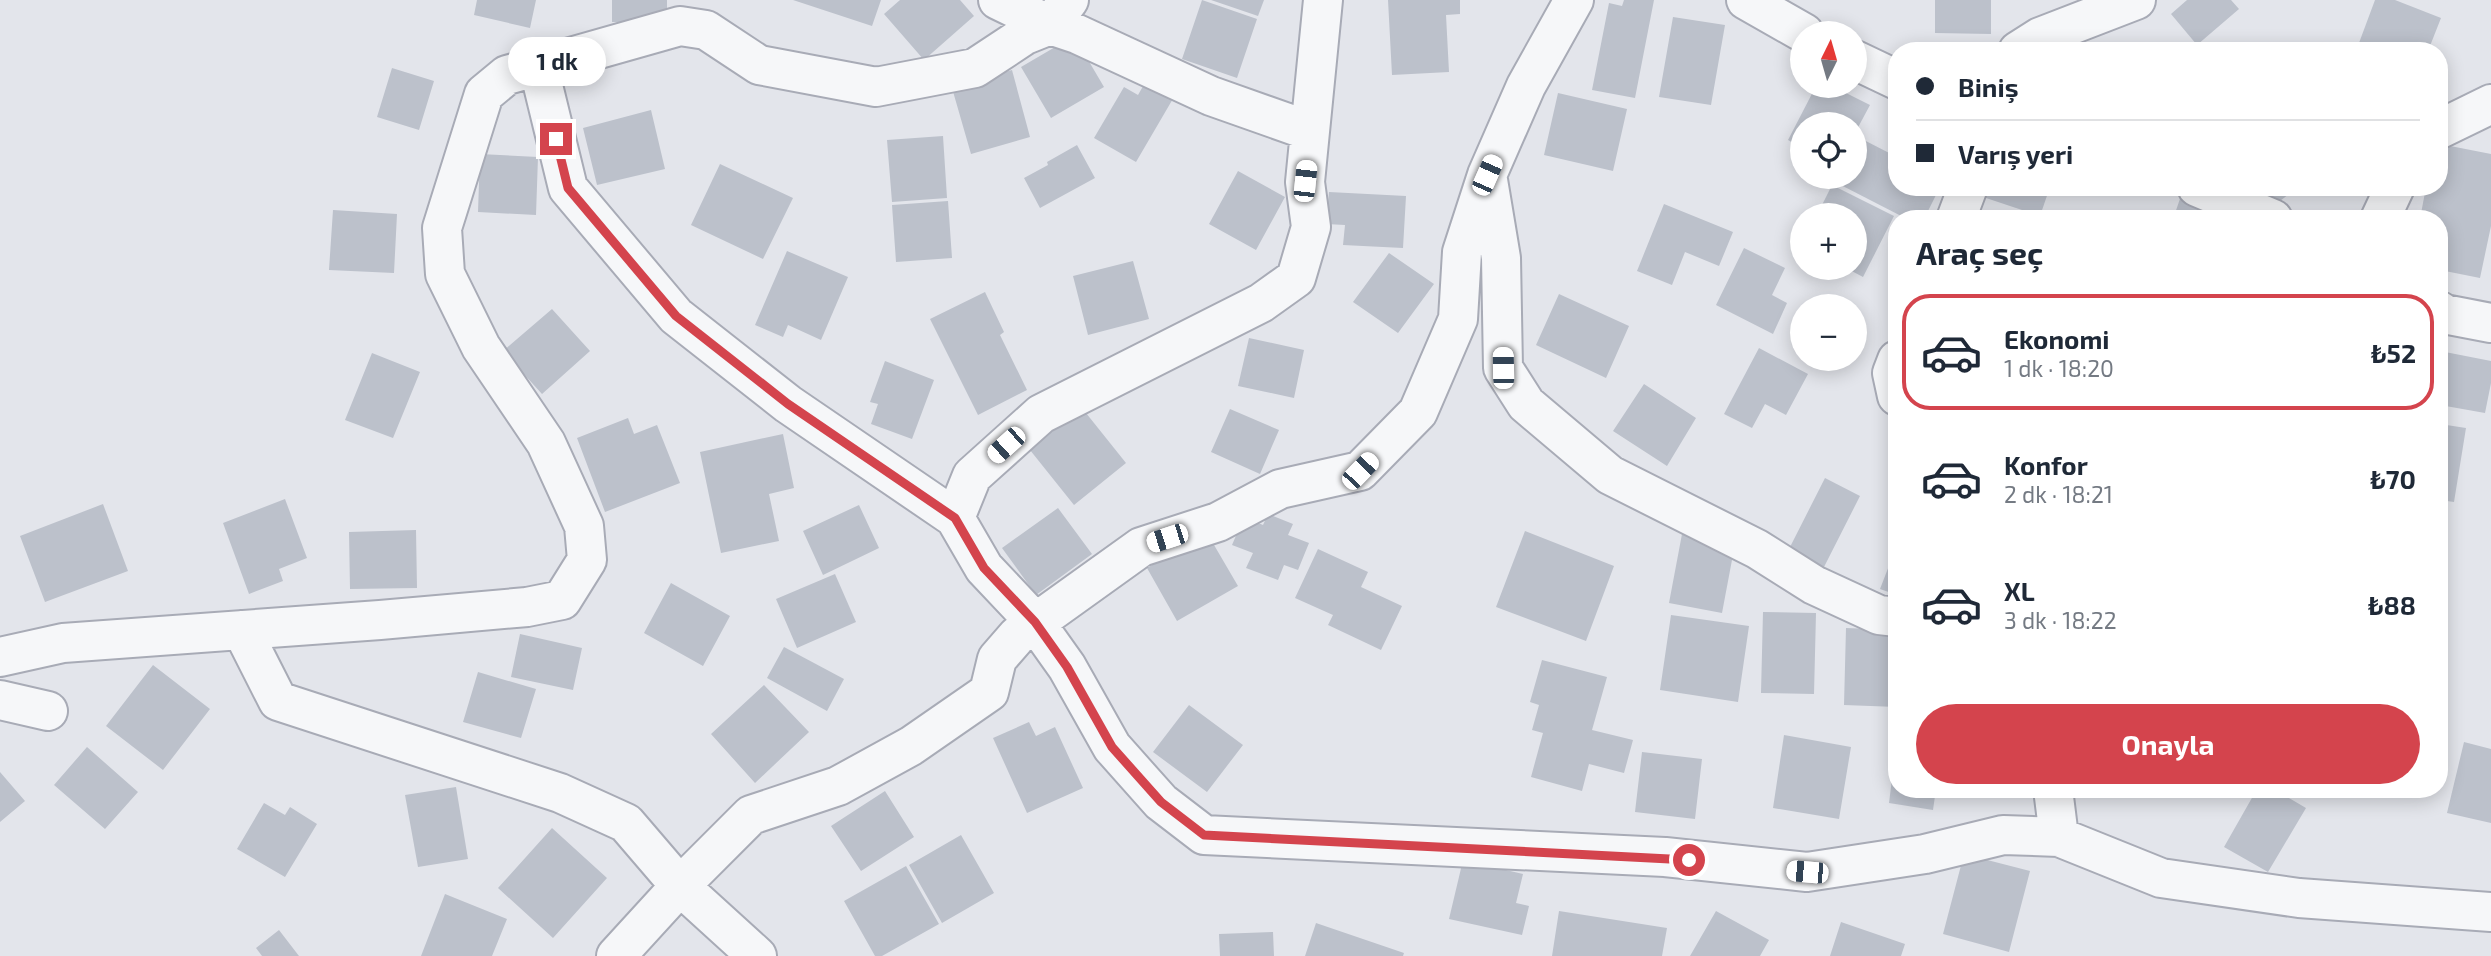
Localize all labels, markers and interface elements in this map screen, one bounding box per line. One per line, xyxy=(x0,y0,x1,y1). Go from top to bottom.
north arrow xyxy=(1790,21,1867,98)
map controls xyxy=(1790,21,1867,371)
callout: 1 dk xyxy=(507,38,605,86)
text: 1 dk xyxy=(536,47,578,75)
text: Biniş xyxy=(1958,71,2018,102)
button: locate xyxy=(1790,112,1867,189)
route end xyxy=(540,123,572,155)
text: Varış yeri xyxy=(1958,138,2073,169)
car xyxy=(1469,152,1506,198)
car xyxy=(1293,159,1318,203)
button: + xyxy=(1790,203,1867,280)
text: Araç seç xyxy=(1916,233,2043,271)
button: − xyxy=(1790,294,1867,371)
icon: car xyxy=(1920,321,1983,384)
text: Ekonomi xyxy=(2004,323,2110,354)
text: ₺52 xyxy=(2371,337,2416,368)
car xyxy=(1493,347,1514,389)
text: 1 dk · 18:20 xyxy=(2004,354,2114,382)
car xyxy=(984,423,1029,467)
icon: car xyxy=(1920,447,1983,510)
car xyxy=(1338,449,1383,493)
text: Konfor xyxy=(2004,449,2088,480)
text: ₺70 xyxy=(2370,463,2416,494)
text: 2 dk · 18:21 xyxy=(2004,480,2113,508)
car xyxy=(1144,522,1191,554)
icon: car xyxy=(1920,573,1983,636)
text: XL xyxy=(2004,575,2035,606)
text: ₺88 xyxy=(2368,589,2416,620)
text: 3 dk · 18:22 xyxy=(2004,606,2117,634)
button: Onayla xyxy=(1916,704,2420,784)
route start xyxy=(1673,844,1705,876)
car xyxy=(1786,860,1829,884)

